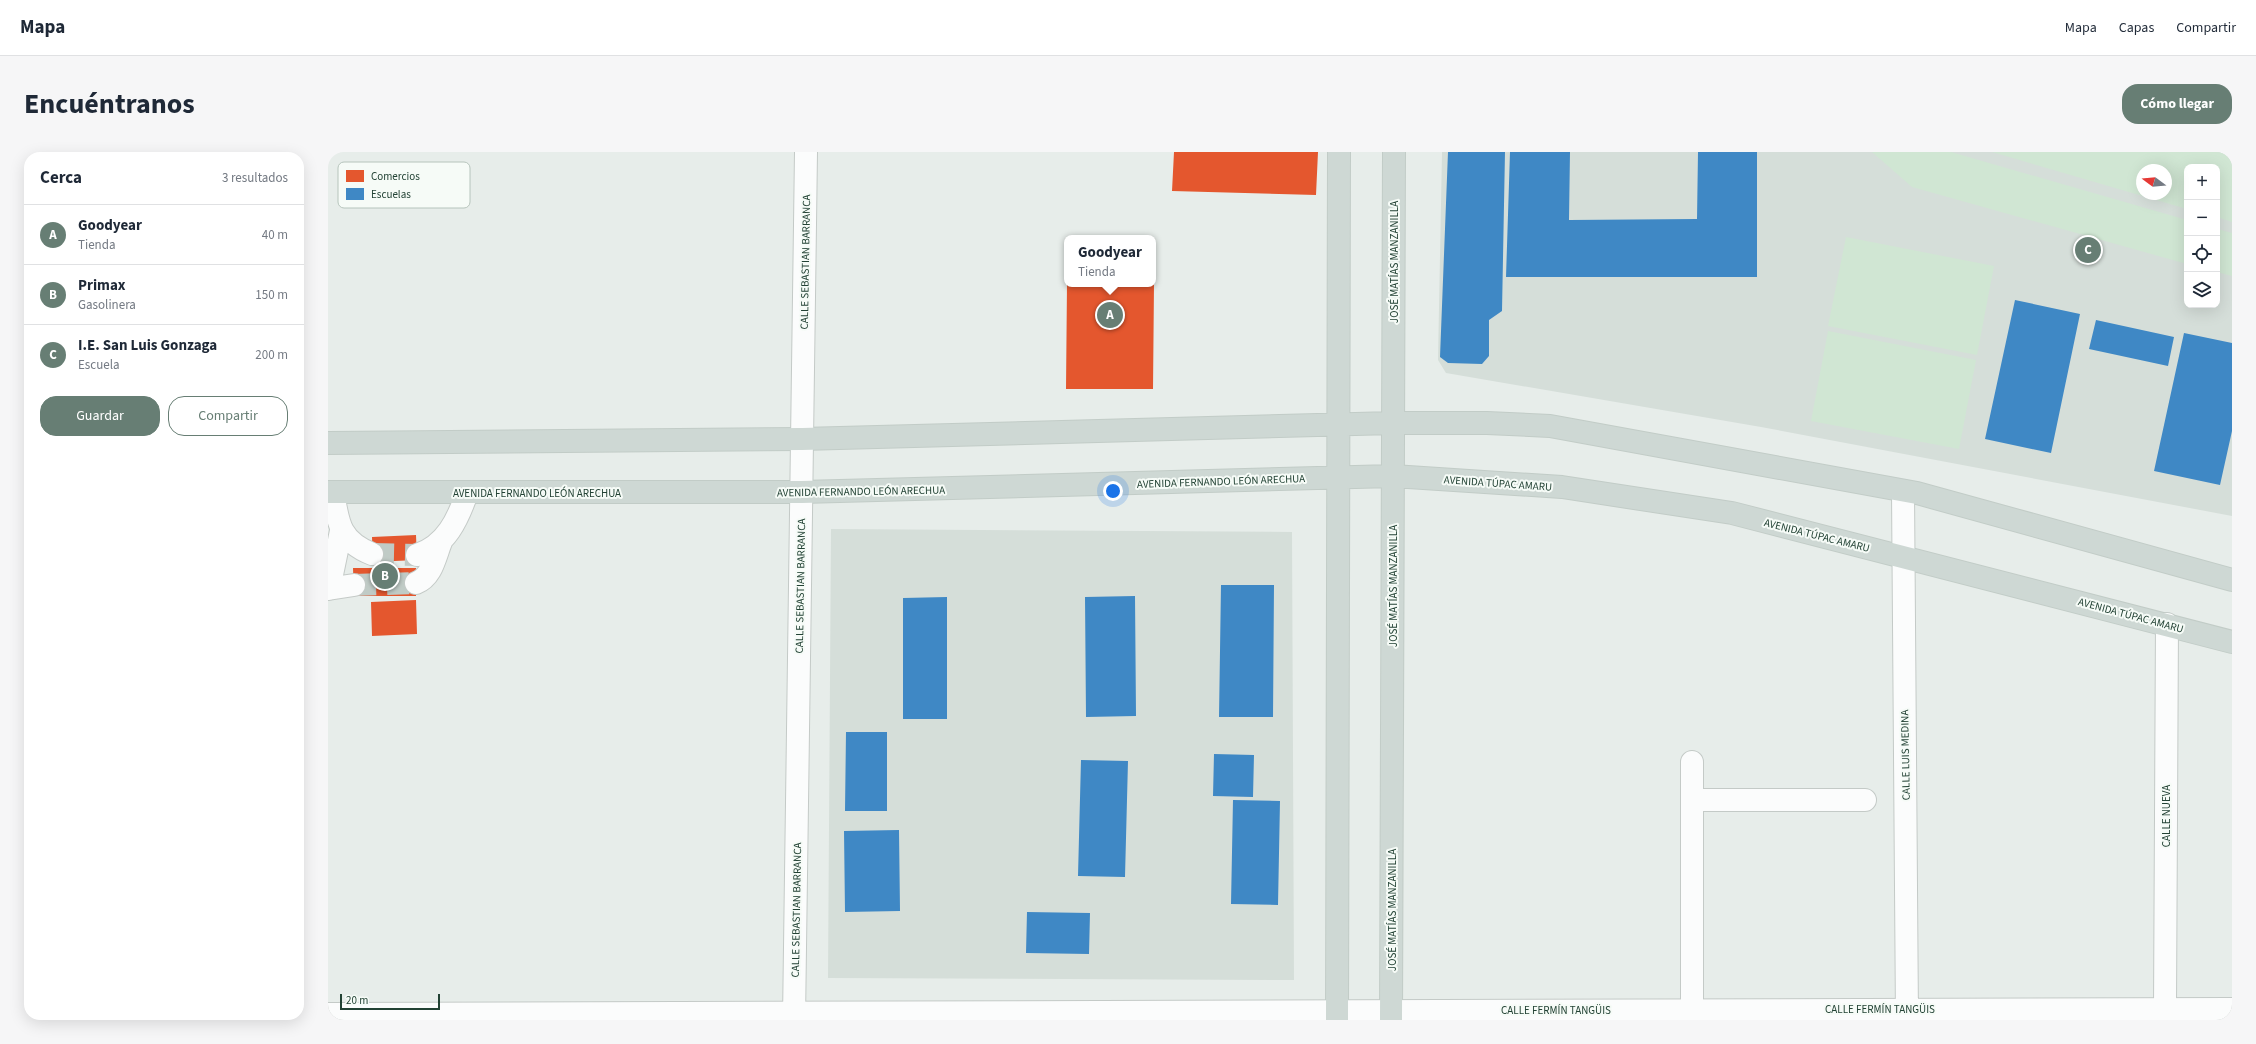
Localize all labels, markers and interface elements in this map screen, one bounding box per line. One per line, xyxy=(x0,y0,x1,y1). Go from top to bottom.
text: Mapa xyxy=(20,14,65,41)
text: Mapa xyxy=(2065,18,2097,38)
text: Capas xyxy=(2119,18,2154,38)
text: Compartir xyxy=(2176,18,2236,38)
text: Encuéntranos xyxy=(24,84,195,124)
button: Cómo llegar xyxy=(2122,84,2232,124)
legend xyxy=(338,162,470,208)
north arrow xyxy=(2136,164,2172,200)
map controls xyxy=(2184,164,2220,308)
button: + xyxy=(2184,164,2220,200)
text: Cerca xyxy=(40,166,82,190)
text: 3 resultados xyxy=(222,169,288,187)
text: Comercios xyxy=(371,169,420,184)
text: Escuelas xyxy=(371,187,411,202)
street label: CALLE SEBASTIAN BARRANCA xyxy=(797,194,814,330)
button: − xyxy=(2184,200,2220,236)
street label: JOSÉ MATÍAS MANZANILLA xyxy=(1387,201,1402,323)
text: Goodyear xyxy=(78,215,142,236)
text: A xyxy=(49,226,57,244)
text: 40 m xyxy=(262,226,288,244)
popup xyxy=(1064,235,1156,287)
pin: C xyxy=(2075,235,2101,265)
text: Tienda xyxy=(78,236,116,254)
button: locate xyxy=(2184,236,2220,272)
text: Goodyear xyxy=(1078,242,1142,263)
text: Tienda xyxy=(1078,263,1116,281)
button: layers xyxy=(2184,272,2220,308)
text: Primax xyxy=(78,275,126,296)
text: B xyxy=(49,286,57,304)
text: 150 m xyxy=(255,286,288,304)
text: Gasolinera xyxy=(78,296,136,314)
pin: A xyxy=(1097,300,1123,330)
text: I.E. San Luis Gonzaga xyxy=(78,335,217,356)
text: C xyxy=(49,346,57,364)
text: 200 m xyxy=(255,346,288,364)
text: Escuela xyxy=(78,356,120,374)
button: Guardar xyxy=(40,396,160,436)
button: Compartir xyxy=(168,396,288,436)
street label: AVENIDA FERNANDO LEÓN ARECHUA xyxy=(1137,471,1305,492)
street label: AVENIDA TÚPAC AMARU xyxy=(1443,472,1553,495)
your location xyxy=(1103,481,1123,501)
street label: AVENIDA FERNANDO LEÓN ARECHUA xyxy=(777,483,945,500)
street label: AVENIDA FERNANDO LEÓN ARECHUA xyxy=(453,486,621,501)
street label: AVENIDA TÚPAC AMARU xyxy=(1762,515,1871,556)
street label: CALLE SEBASTIAN BARRANCA xyxy=(792,518,809,654)
street label: JOSÉ MATÍAS MANZANILLA xyxy=(1386,525,1401,647)
pin: B xyxy=(372,561,398,591)
street label: AVENIDA TÚPAC AMARU xyxy=(2077,594,2185,637)
street label: CALLE LUIS MEDINA xyxy=(1897,710,1914,800)
street label: CALLE NUEVA xyxy=(2159,785,2174,847)
street label: CALLE SEBASTIAN BARRANCA xyxy=(788,842,805,978)
street label: JOSÉ MATÍAS MANZANILLA xyxy=(1385,849,1400,971)
scale bar xyxy=(340,992,440,1011)
text: 20 m xyxy=(346,993,368,1008)
street label: CALLE FERMÍN TANGÜIS xyxy=(1825,1002,1935,1017)
street label: CALLE FERMÍN TANGÜIS xyxy=(1501,1003,1611,1018)

